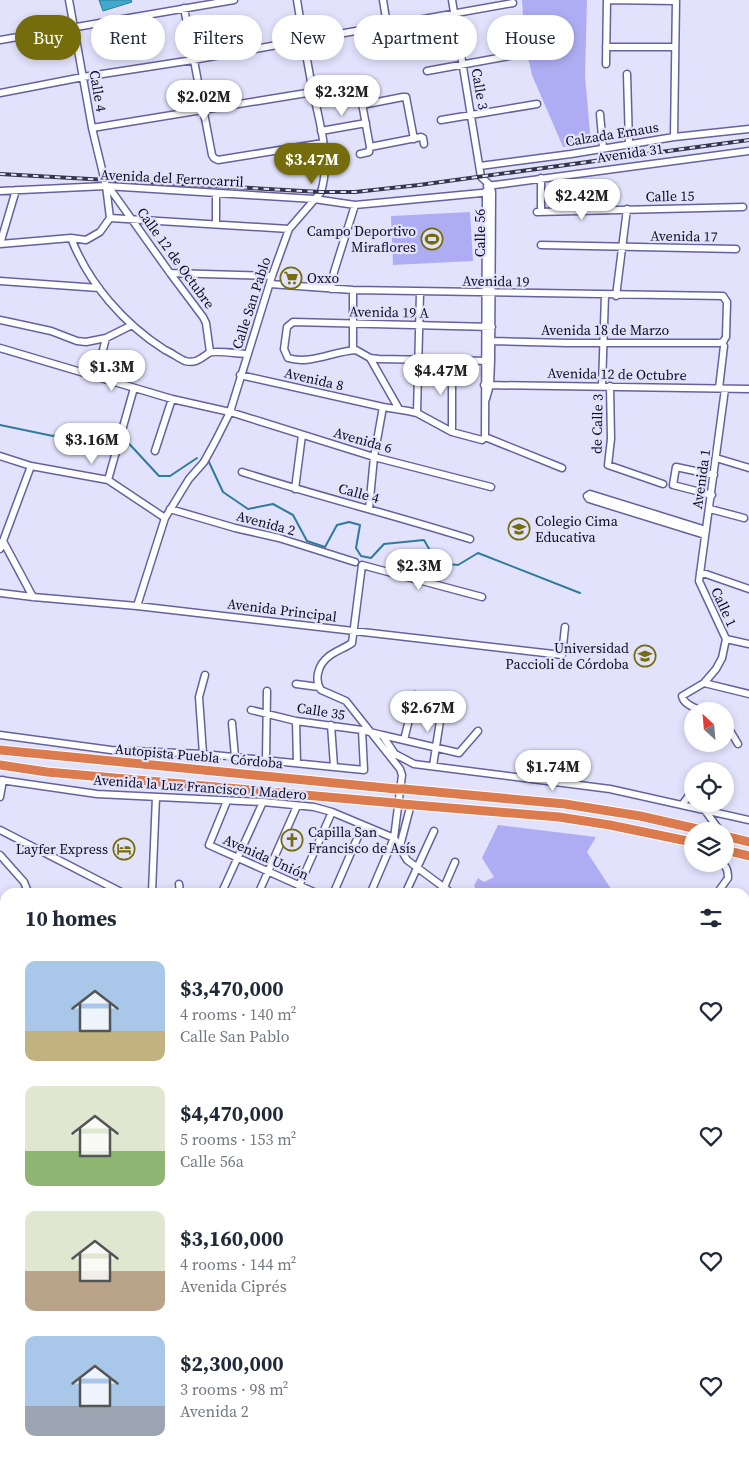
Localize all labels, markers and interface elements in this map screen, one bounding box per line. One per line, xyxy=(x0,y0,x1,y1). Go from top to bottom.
chip: Buy xyxy=(15,15,81,60)
chip: Rent xyxy=(91,15,165,60)
chip: Filters xyxy=(175,15,262,60)
chip: New xyxy=(272,15,344,60)
chip: Apartment xyxy=(354,15,477,60)
chip: House xyxy=(487,15,574,60)
street label: Calle 3 xyxy=(467,67,493,111)
street label: Calle 4 xyxy=(85,69,111,113)
pin: $2.32M xyxy=(301,74,383,117)
pin: $2.02M xyxy=(163,80,245,122)
text: $2.32M xyxy=(315,80,369,102)
text: $2.02M xyxy=(177,85,231,107)
street label: Calzada Emaus xyxy=(564,117,660,151)
street label: Avenida 31 xyxy=(595,138,665,168)
pin: $3.47M xyxy=(271,142,353,185)
text: $3.47M xyxy=(285,148,339,170)
street label: Avenida del Ferrocarril xyxy=(100,164,244,192)
pin: $2.42M xyxy=(541,178,623,221)
text: $2.42M xyxy=(555,184,609,206)
street label: Calle 15 xyxy=(645,186,695,206)
street label: Calle 12 de Octubre xyxy=(132,203,220,313)
street label: Calle 56 xyxy=(470,209,490,257)
place label: Campo Deportivo Miraflores xyxy=(307,221,416,257)
street label: Avenida 17 xyxy=(650,225,718,247)
sports icon: Campo Deportivo Miraflores xyxy=(420,227,444,251)
street label: Calle San Pablo xyxy=(227,254,275,352)
supermarket icon: Oxxo xyxy=(279,266,303,290)
place label: Oxxo xyxy=(307,268,339,288)
street label: Avenida 19 xyxy=(462,270,530,292)
street label: Avenida 19 A xyxy=(349,301,430,323)
street label: Avenida 18 de Marzo xyxy=(541,320,669,340)
pin: $1.3M xyxy=(77,350,147,392)
pin: $4.47M xyxy=(400,354,482,396)
text: $1.3M xyxy=(89,355,135,377)
text: $4.47M xyxy=(414,359,468,381)
street label: Avenida 8 xyxy=(282,362,346,396)
street label: Avenida 12 de Octubre xyxy=(547,363,687,385)
street label: de Calle 3 xyxy=(586,394,608,454)
pin: $3.16M xyxy=(51,422,133,465)
street label: Avenida 6 xyxy=(331,422,395,458)
text: $3.16M xyxy=(65,428,119,450)
street label: Avenida 1 xyxy=(687,448,715,510)
street label: Calle 4 xyxy=(336,478,382,508)
street label: Avenida 2 xyxy=(234,506,298,540)
place label: Colegio Cima Educativa xyxy=(535,511,619,547)
school or university icon: Colegio Cima Educativa xyxy=(507,517,531,541)
pin: $2.3M xyxy=(384,548,454,591)
text: $2.3M xyxy=(396,554,442,576)
street label: Calle 1 xyxy=(706,584,742,630)
street label: Avenida Principal xyxy=(226,593,338,627)
place label: Universidad Paccioli de Córdoba xyxy=(505,638,630,674)
school or university icon: Universidad Paccioli de Córdoba xyxy=(633,644,657,668)
pin: $2.67M xyxy=(387,690,469,733)
text: $2.67M xyxy=(401,696,455,718)
street label: Calle 35 xyxy=(295,697,347,725)
north arrow xyxy=(684,702,734,752)
map controls xyxy=(684,702,734,872)
street label: Autopista Puebla - Córdoba xyxy=(114,739,285,773)
pin: $1.74M xyxy=(512,750,594,792)
text: $1.74M xyxy=(526,755,580,777)
button: locate xyxy=(684,762,734,812)
street label: Avenida la Luz Francisco I Madero xyxy=(93,770,308,804)
place label: Capilla San Francisco de Asís xyxy=(308,822,416,858)
button: layers xyxy=(684,822,734,872)
church icon: Capilla San Francisco de Asís xyxy=(280,828,304,852)
street label: Avenida Unión xyxy=(220,829,312,885)
hotel icon: Layfer Express xyxy=(112,837,136,861)
place label: Layfer Express xyxy=(16,839,108,859)
text: 10 homes xyxy=(25,904,117,933)
icon: filters xyxy=(697,904,725,932)
text: $3,470,000 xyxy=(180,974,284,1003)
icon: home xyxy=(65,981,125,1041)
icon: heart xyxy=(697,997,725,1025)
text: 4 rooms · 140 m² xyxy=(180,1003,296,1025)
text: Calle San Pablo xyxy=(180,1025,290,1047)
text: $4,470,000 xyxy=(180,1099,284,1128)
icon: home xyxy=(65,1106,125,1166)
icon: heart xyxy=(697,1122,725,1150)
text: 5 rooms · 153 m² xyxy=(180,1128,296,1150)
text: Calle 56a xyxy=(180,1150,244,1172)
text: $3,160,000 xyxy=(180,1224,284,1253)
icon: home xyxy=(65,1231,125,1291)
icon: heart xyxy=(697,1247,725,1275)
text: 4 rooms · 144 m² xyxy=(180,1253,296,1275)
text: Avenida Ciprés xyxy=(180,1275,287,1297)
text: $2,300,000 xyxy=(180,1349,284,1378)
icon: home xyxy=(65,1356,125,1416)
icon: heart xyxy=(697,1372,725,1400)
text: 3 rooms · 98 m² xyxy=(180,1378,288,1400)
text: Avenida 2 xyxy=(180,1400,249,1422)

